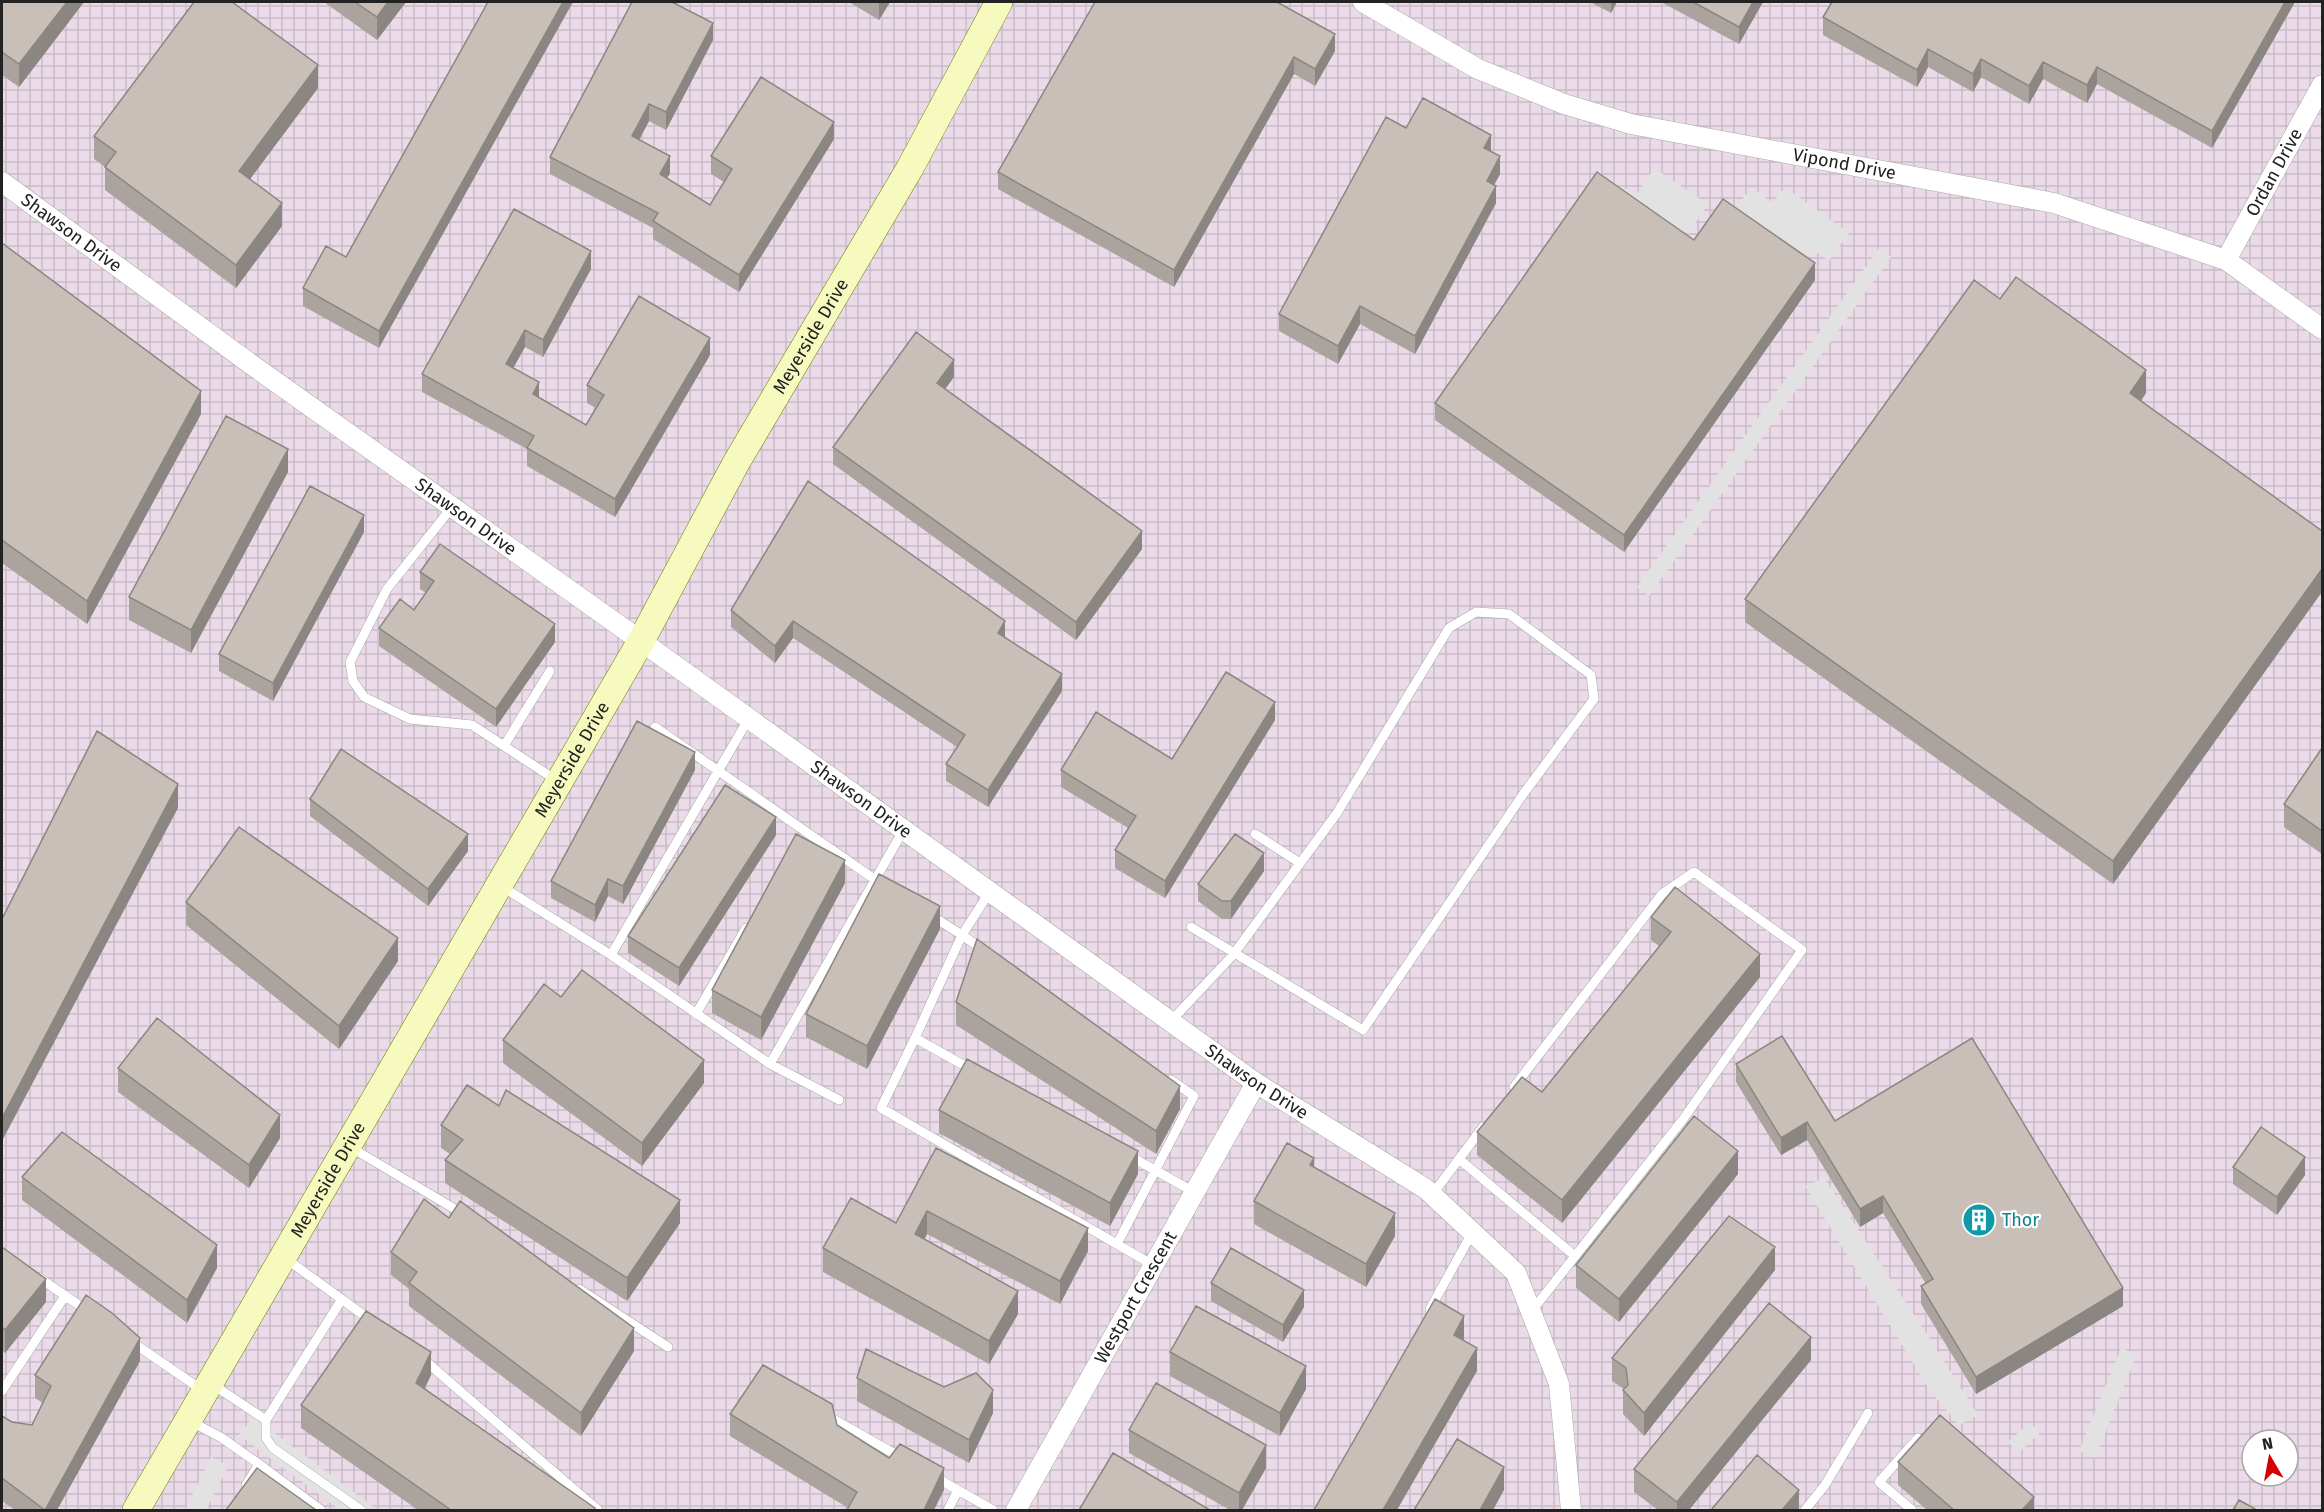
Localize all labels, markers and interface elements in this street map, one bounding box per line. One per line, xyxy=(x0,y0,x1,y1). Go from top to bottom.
street label: Ordan Drive xyxy=(2241,124,2307,220)
street label: Vipond Drive xyxy=(1791,143,1898,184)
street label: Shawson Drive xyxy=(17,189,126,277)
street label: Meyerside Drive xyxy=(768,275,853,398)
street label: Shawson Drive xyxy=(411,473,521,560)
street label: Meyerside Drive xyxy=(530,698,614,821)
street label: Shawson Drive xyxy=(806,755,916,843)
street label: Shawson Drive xyxy=(1201,1039,1312,1124)
street label: Meyerside Drive xyxy=(286,1118,370,1242)
building icon: Thor xyxy=(1961,1202,1997,1238)
place label: Thor xyxy=(2002,1209,2039,1231)
street label: Westport Crescent xyxy=(1090,1227,1182,1367)
north arrow xyxy=(2240,1428,2300,1488)
text: N xyxy=(2261,1433,2274,1454)

